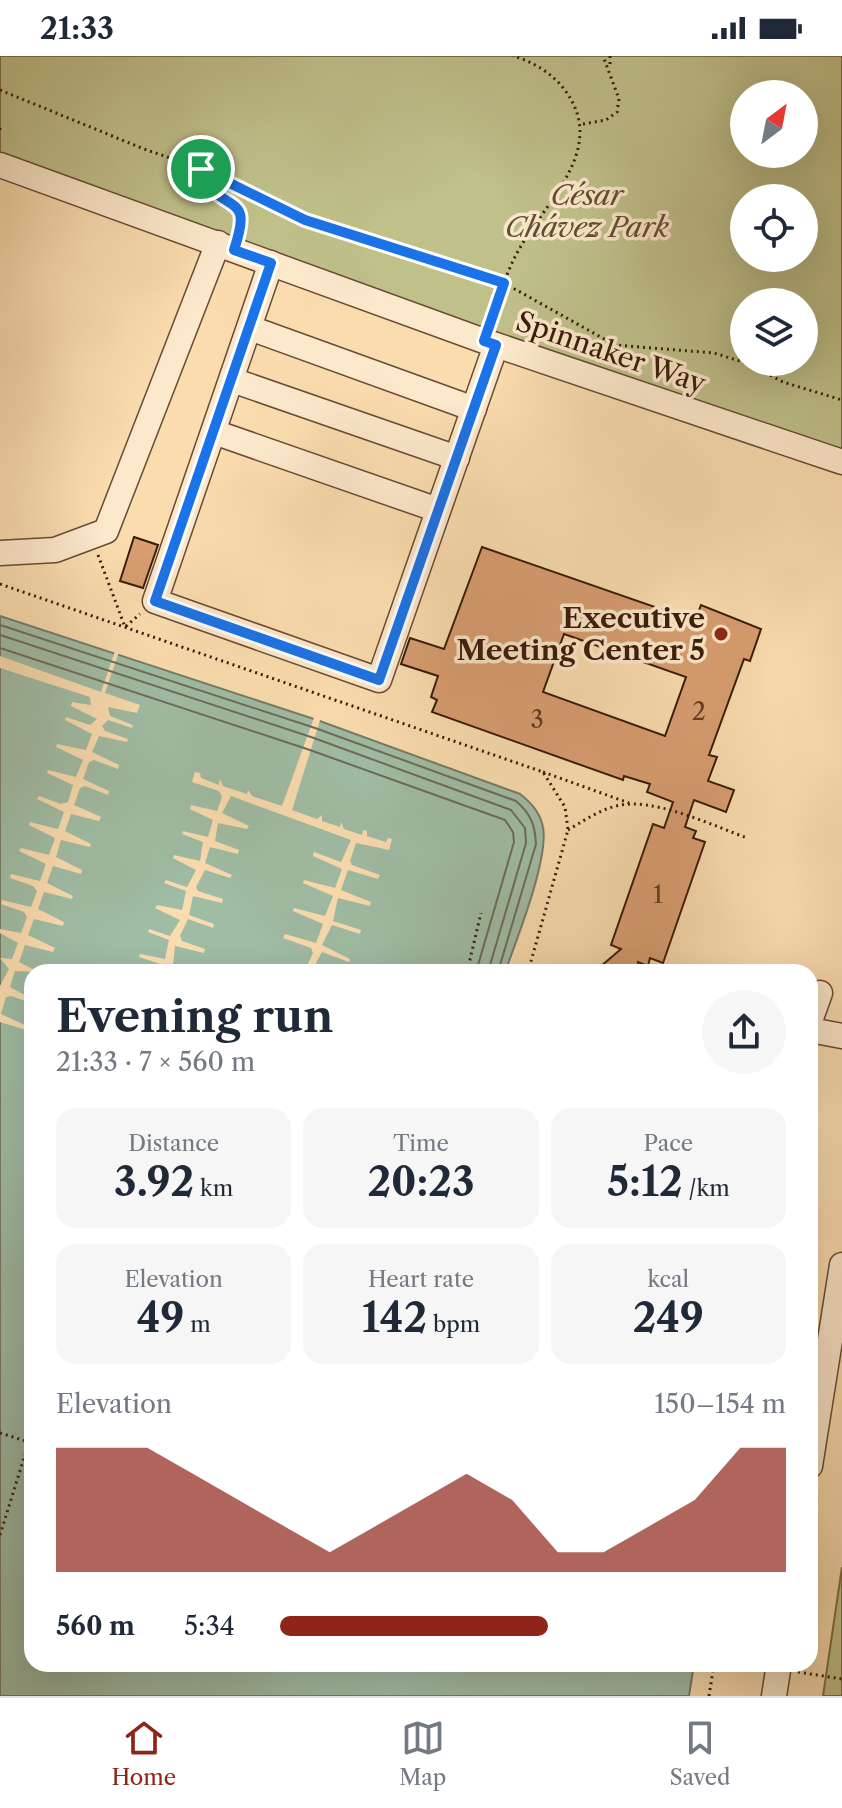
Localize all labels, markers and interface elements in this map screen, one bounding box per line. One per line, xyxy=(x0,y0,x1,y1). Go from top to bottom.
text: 21:33 xyxy=(40,10,114,47)
north arrow xyxy=(730,80,818,168)
map controls xyxy=(730,80,818,376)
pin xyxy=(167,135,235,203)
icon: arrive xyxy=(179,147,223,191)
park label: César Chávez Park xyxy=(505,178,670,244)
button: locate xyxy=(730,184,818,272)
button: layers xyxy=(730,288,818,376)
street label: Spinnaker Way xyxy=(512,304,711,401)
place label: Executive Meeting Center 5 xyxy=(457,601,705,667)
marker: Executive Meeting Center 5 xyxy=(712,625,730,643)
house number: 2 xyxy=(692,697,706,726)
house number: 3 xyxy=(530,705,544,734)
house number: 1 xyxy=(653,880,663,909)
text: Evening run xyxy=(56,989,333,1043)
button: share xyxy=(702,990,786,1074)
text: 21:33 · 7 × 560 m xyxy=(56,1046,255,1078)
text: Distance xyxy=(128,1130,219,1157)
text: Time xyxy=(393,1130,449,1157)
text: Pace xyxy=(643,1130,693,1157)
text: 3.92 xyxy=(114,1157,194,1206)
text: 20:23 xyxy=(367,1157,475,1206)
text: 5:12 xyxy=(607,1157,683,1206)
text: km xyxy=(194,1175,233,1202)
text: /km xyxy=(683,1175,730,1202)
text: Elevation xyxy=(125,1266,223,1293)
text: Heart rate xyxy=(368,1266,474,1293)
text: kcal xyxy=(648,1266,689,1293)
text: 49 xyxy=(137,1293,184,1342)
text: 142 xyxy=(362,1293,427,1342)
text: 249 xyxy=(633,1293,704,1342)
text: m xyxy=(184,1311,211,1338)
text: bpm xyxy=(427,1311,480,1338)
text: Elevation xyxy=(56,1388,172,1420)
text: 150–154 m xyxy=(654,1388,786,1420)
text: 560 m xyxy=(56,1610,135,1642)
text: 5:34 xyxy=(184,1610,235,1642)
tab: Home xyxy=(112,1716,176,1791)
tab: Map xyxy=(399,1716,446,1791)
tab: Saved xyxy=(669,1716,730,1791)

